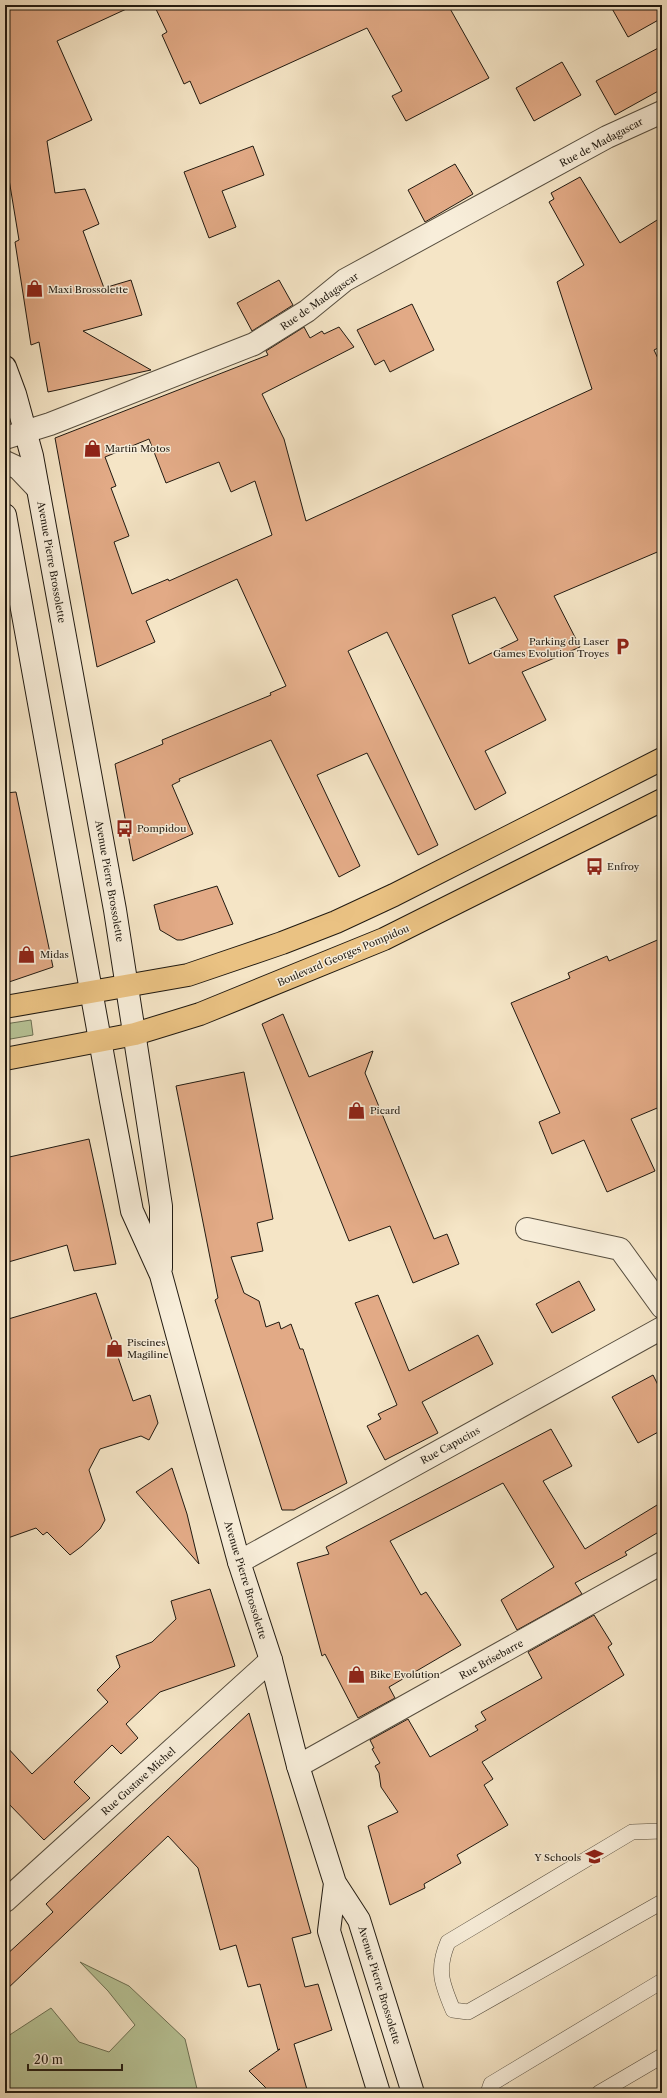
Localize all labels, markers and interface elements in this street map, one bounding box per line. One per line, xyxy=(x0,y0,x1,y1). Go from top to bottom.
street label: Rue de Madagascar xyxy=(557,115,646,170)
street label: Rue de Madagascar xyxy=(278,269,361,333)
shop icon: Maxi Brossolette xyxy=(25,279,45,299)
place label: Maxi Brossolette xyxy=(48,283,128,296)
shop icon: Martin Motos xyxy=(82,438,102,458)
place label: Martin Motos xyxy=(105,442,170,455)
street label: Avenue Pierre Brossolette xyxy=(34,499,69,624)
place label: Parking du Laser Games Evolution Troyes xyxy=(493,635,610,660)
parking icon: Parking du Laser Games Evolution Troyes xyxy=(612,637,632,657)
street label: Avenue Pierre Brossolette xyxy=(92,818,127,943)
bus stop icon: Pompidou xyxy=(114,818,134,838)
place label: Pompidou xyxy=(137,822,186,835)
bus stop icon: Enfroy xyxy=(584,856,604,876)
place label: Enfroy xyxy=(607,860,640,873)
street label: Boulevard Georges Pompidou xyxy=(275,922,411,989)
shop icon: Midas xyxy=(17,944,37,964)
place label: Midas xyxy=(40,948,69,961)
shop icon: Picard xyxy=(347,1100,367,1120)
place label: Picard xyxy=(370,1104,400,1117)
place label: Piscines Magiline xyxy=(127,1336,169,1361)
shop icon: Piscines Magiline xyxy=(104,1338,124,1358)
street label: Rue Capucins xyxy=(418,1424,482,1467)
street label: Avenue Pierre Brossolette xyxy=(221,1518,270,1641)
street label: Rue Brisebarre xyxy=(457,1636,526,1682)
shop icon: Bike Evolution xyxy=(347,1664,367,1684)
place label: Bike Evolution xyxy=(370,1668,441,1681)
street label: Rue Gustave Michel xyxy=(99,1745,178,1818)
school or university icon: Y Schools xyxy=(584,1847,604,1867)
place label: Y Schools xyxy=(534,1851,581,1864)
street label: Avenue Pierre Brossolette xyxy=(355,1923,404,2046)
scale bar xyxy=(28,2046,122,2072)
text: 20 m xyxy=(34,2052,63,2067)

